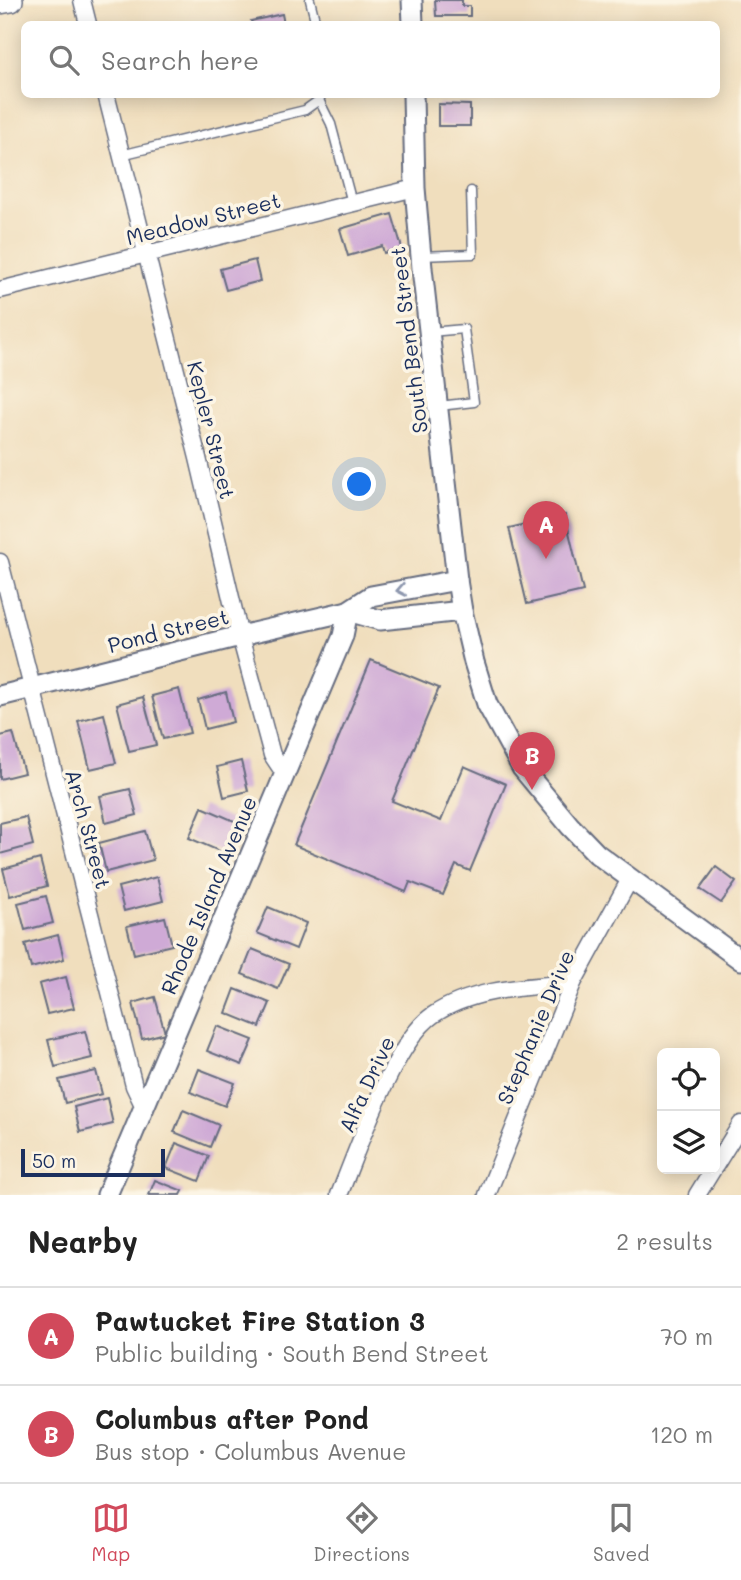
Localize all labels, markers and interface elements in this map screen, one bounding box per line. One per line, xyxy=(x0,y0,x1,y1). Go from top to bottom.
search box xyxy=(21,21,720,98)
icon: search xyxy=(45,41,83,79)
text: Search here xyxy=(101,43,259,77)
street label: Meadow Street xyxy=(123,186,283,250)
street label: South Bend Street xyxy=(383,245,433,435)
street label: Kepler Street xyxy=(182,358,242,502)
your location xyxy=(342,467,376,501)
pin: A xyxy=(523,501,569,559)
one-way arrow xyxy=(395,582,407,597)
street label: Pond Street xyxy=(105,602,231,658)
pin: B xyxy=(509,732,555,790)
street label: Arch Street xyxy=(60,766,118,892)
street label: Rhode Island Avenue xyxy=(154,792,262,998)
street label: Stephanie Drive xyxy=(490,946,580,1108)
street label: Alfa Drive xyxy=(332,1031,400,1137)
map controls xyxy=(657,1048,720,1174)
button: locate xyxy=(657,1048,720,1111)
button: layers xyxy=(657,1111,720,1174)
scale bar xyxy=(21,1146,164,1178)
text: 50 m xyxy=(32,1148,76,1173)
text: Nearby xyxy=(28,1221,138,1261)
text: 2 results xyxy=(616,1226,713,1256)
text: Pawtucket Fire Station 3 xyxy=(95,1304,425,1338)
text: A xyxy=(43,1321,59,1351)
text: 70 m xyxy=(660,1321,713,1351)
text: Public building · South Bend Street xyxy=(95,1338,489,1368)
text: Columbus after Pond xyxy=(95,1402,369,1436)
text: B xyxy=(43,1419,59,1449)
text: 120 m xyxy=(650,1419,713,1449)
text: Bus stop · Columbus Avenue xyxy=(95,1436,406,1466)
tab: Map xyxy=(92,1499,130,1566)
tab: Directions xyxy=(313,1499,410,1566)
tab: Saved xyxy=(593,1499,649,1566)

